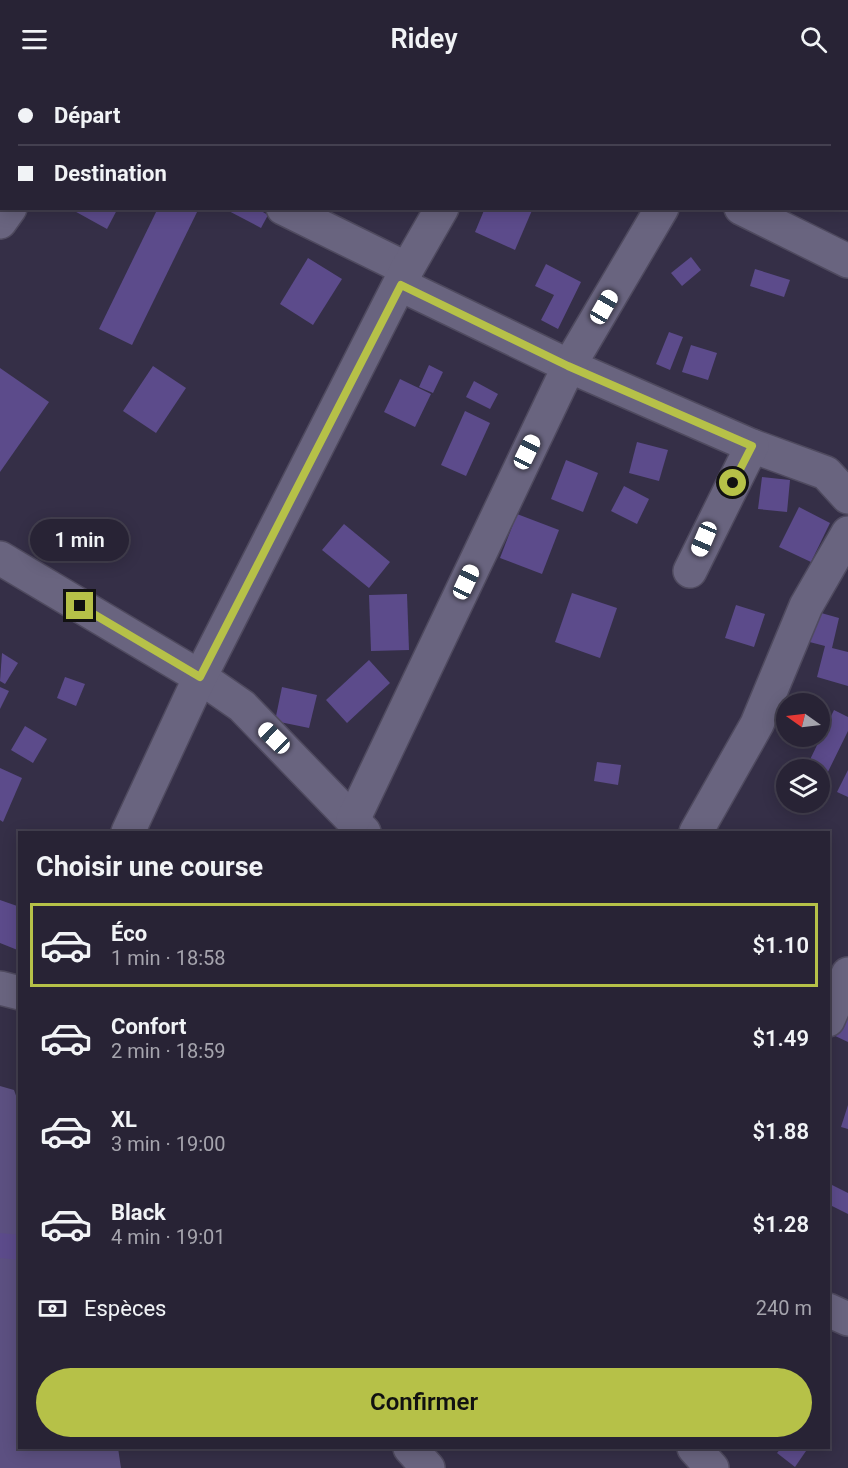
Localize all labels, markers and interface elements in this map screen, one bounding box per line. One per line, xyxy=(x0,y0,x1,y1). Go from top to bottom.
icon: menu xyxy=(18,23,51,56)
text: Ridey xyxy=(390,23,458,55)
icon: search xyxy=(797,23,830,56)
text: Départ xyxy=(54,103,120,128)
text: Destination xyxy=(54,161,167,186)
car xyxy=(587,287,621,327)
car xyxy=(511,432,543,472)
route start xyxy=(719,469,746,496)
callout: 1 min xyxy=(31,519,130,561)
car xyxy=(689,519,719,559)
text: 1 min xyxy=(54,528,105,552)
car xyxy=(450,562,482,602)
route end xyxy=(66,592,93,619)
north arrow xyxy=(776,693,830,747)
map controls xyxy=(776,693,830,813)
car xyxy=(255,719,293,757)
button: layers xyxy=(776,759,830,813)
text: Choisir une course xyxy=(36,851,263,883)
icon: car xyxy=(39,918,93,972)
text: Éco xyxy=(111,921,147,946)
text: $1.10 xyxy=(752,933,809,958)
text: 1 min · 18:58 xyxy=(111,946,226,970)
icon: car xyxy=(39,1011,93,1065)
text: Confort xyxy=(111,1014,186,1039)
text: $1.49 xyxy=(752,1026,809,1051)
text: 2 min · 18:59 xyxy=(111,1039,226,1063)
icon: car xyxy=(39,1104,93,1158)
text: XL xyxy=(111,1107,137,1132)
text: $1.88 xyxy=(752,1119,809,1144)
text: 3 min · 19:00 xyxy=(111,1132,226,1156)
icon: car xyxy=(39,1197,93,1251)
text: Black xyxy=(111,1200,166,1225)
text: $1.28 xyxy=(752,1212,809,1237)
text: 4 min · 19:01 xyxy=(111,1225,226,1249)
icon: cash xyxy=(36,1292,69,1325)
text: Espèces xyxy=(84,1296,166,1321)
text: 240 m xyxy=(756,1296,812,1320)
button: Confirmer xyxy=(36,1368,812,1437)

